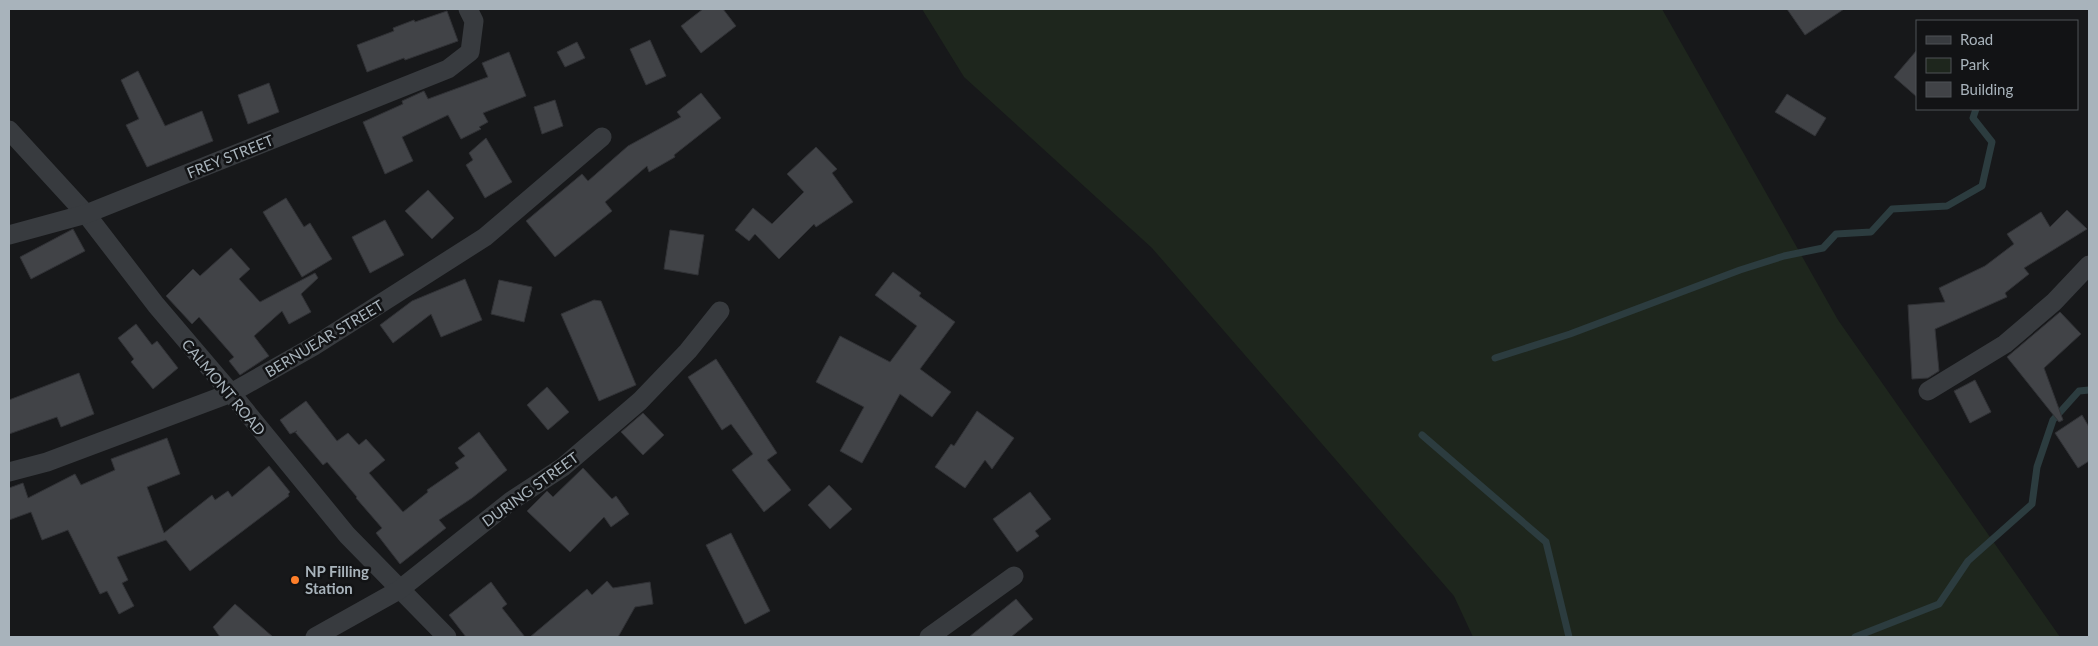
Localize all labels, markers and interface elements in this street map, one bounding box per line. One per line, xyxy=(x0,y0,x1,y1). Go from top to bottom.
legend xyxy=(1916,20,2078,110)
text: Road xyxy=(1960,30,1993,48)
text: Park xyxy=(1960,55,1990,73)
text: Building xyxy=(1960,80,2013,98)
street label: FREY STREET xyxy=(184,130,276,182)
street label: BERNUEAR STREET xyxy=(262,295,387,380)
street label: CALMONT ROAD xyxy=(179,335,269,439)
street label: DURING STREET xyxy=(478,448,582,530)
place label: NP Filling Station xyxy=(305,562,369,597)
marker: NP Filling Station xyxy=(289,574,301,586)

